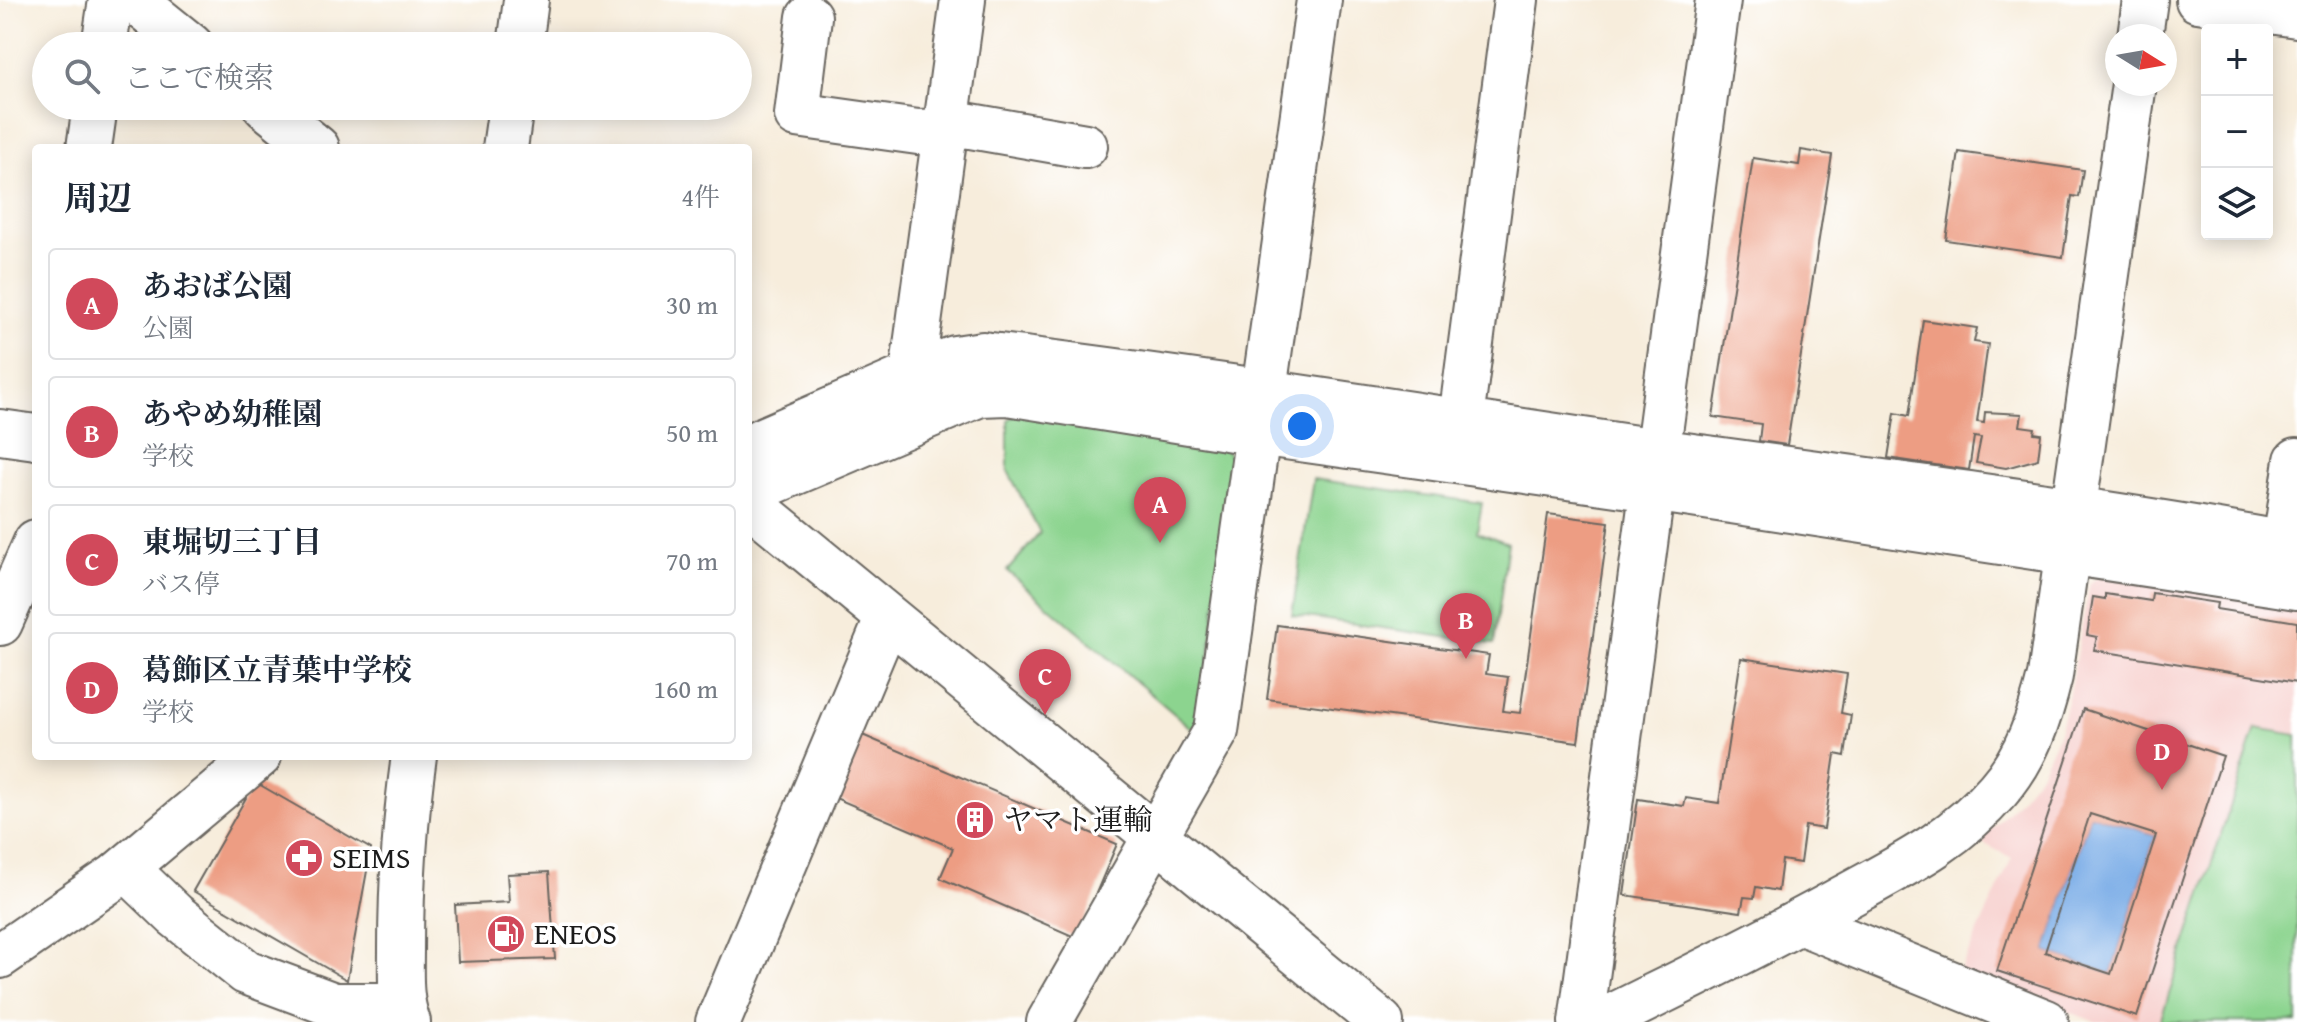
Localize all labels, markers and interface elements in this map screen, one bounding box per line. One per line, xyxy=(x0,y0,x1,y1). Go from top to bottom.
north arrow xyxy=(2105,24,2177,96)
map controls xyxy=(2201,24,2273,240)
button: + xyxy=(2201,24,2273,96)
search box xyxy=(32,32,752,120)
icon: search xyxy=(60,54,104,98)
text: ここで検索 xyxy=(124,55,274,99)
button: − xyxy=(2201,96,2273,168)
button: layers xyxy=(2201,168,2273,240)
text: 周辺 xyxy=(64,173,132,222)
text: 4件 xyxy=(681,177,720,216)
text: あおば公園 xyxy=(142,263,292,307)
text: A xyxy=(84,285,100,324)
text: 30 m xyxy=(666,285,718,324)
text: 公園 xyxy=(142,308,194,347)
text: あやめ幼稚園 xyxy=(142,391,322,435)
your location xyxy=(1282,406,1322,446)
text: B xyxy=(84,413,100,452)
text: 50 m xyxy=(666,413,718,452)
text: 学校 xyxy=(142,436,194,475)
pin: A xyxy=(1134,477,1186,543)
text: 東堀切三丁目 xyxy=(142,519,322,563)
text: C xyxy=(85,541,99,580)
text: 70 m xyxy=(666,541,718,580)
text: バス停 xyxy=(142,564,220,603)
pin: B xyxy=(1440,593,1492,659)
text: 葛飾区立青葉中学校 xyxy=(142,647,412,691)
pin: C xyxy=(1019,649,1071,715)
text: D xyxy=(84,669,100,708)
text: 160 m xyxy=(653,669,718,708)
text: 学校 xyxy=(142,692,194,731)
pin: D xyxy=(2136,724,2188,790)
place label: ヤマト運輸 xyxy=(1003,797,1153,841)
building icon: ヤマト運輸 xyxy=(954,799,996,841)
place label: SEIMS xyxy=(332,835,410,879)
pharmacy icon: SEIMS xyxy=(283,837,325,879)
place label: ENEOS xyxy=(534,911,617,955)
fuel station icon: ENEOS xyxy=(485,913,527,955)

